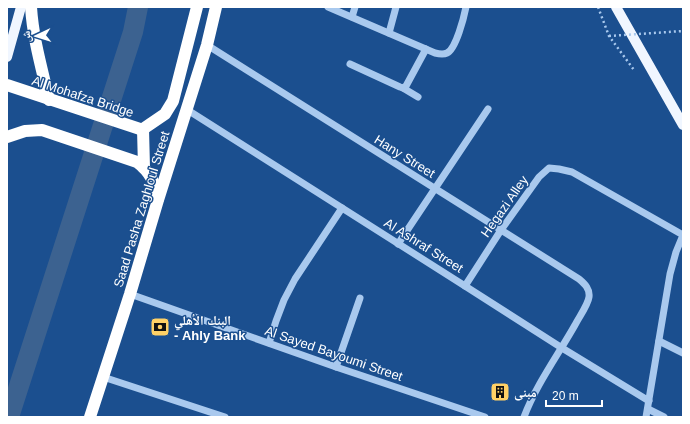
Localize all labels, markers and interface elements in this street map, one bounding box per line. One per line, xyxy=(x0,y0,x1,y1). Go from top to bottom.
north arrow xyxy=(16,16,56,56)
text: ش xyxy=(20,30,34,43)
street label: Al Mohafza Bridge xyxy=(30,73,136,120)
street label: Saad Pasha Zaghloul Street xyxy=(111,129,173,289)
street label: Hany Street xyxy=(372,132,438,181)
street label: Hegazi Alley xyxy=(478,172,531,240)
street label: Al Ashraf Street xyxy=(381,215,466,276)
place label: البنك الأهلي - Ahly Bank xyxy=(174,313,246,343)
bank icon: البنك الأهلي - Ahly Bank xyxy=(149,316,171,338)
street label: Al Sayed Bayoumi Street xyxy=(263,323,405,384)
building icon: مبنى xyxy=(489,381,511,403)
scale bar xyxy=(546,382,602,408)
place label: مبنى xyxy=(514,385,537,401)
text: 20 m xyxy=(552,389,579,403)

